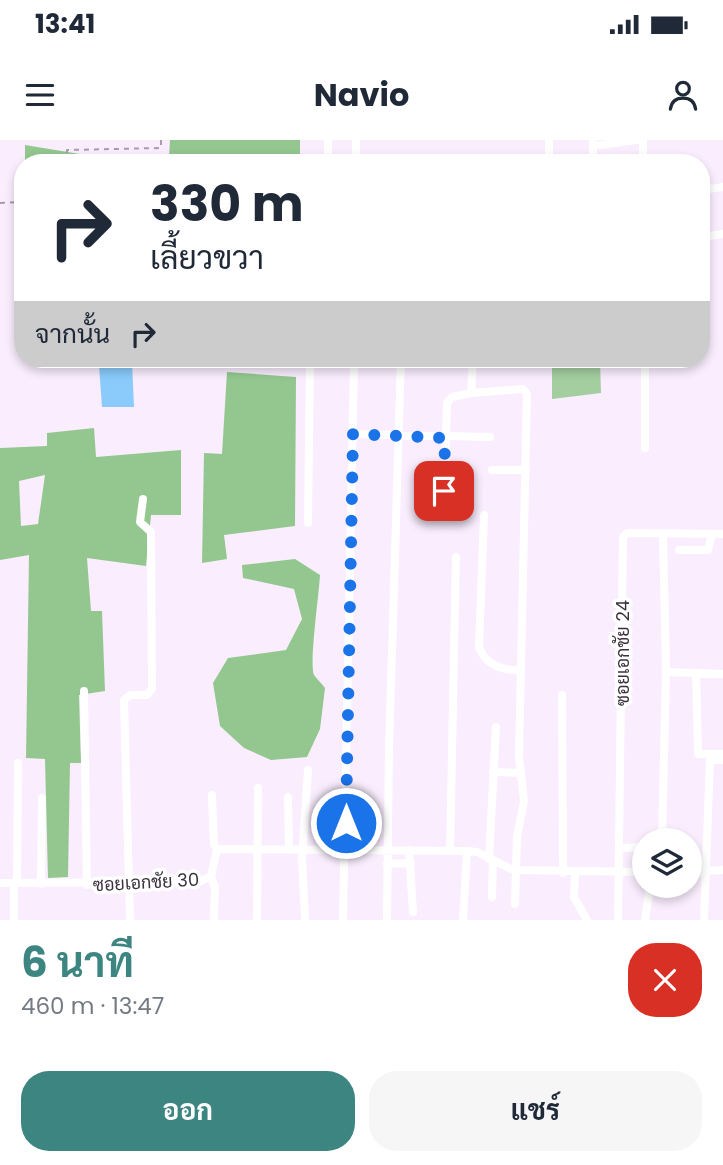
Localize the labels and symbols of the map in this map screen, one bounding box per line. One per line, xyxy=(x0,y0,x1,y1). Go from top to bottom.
pin xyxy=(414,461,474,521)
street label: ซอยเอกชัย 24 xyxy=(610,600,635,706)
position arrow xyxy=(309,786,383,860)
street label: ซอยเอกชัย 30 xyxy=(92,867,200,897)

